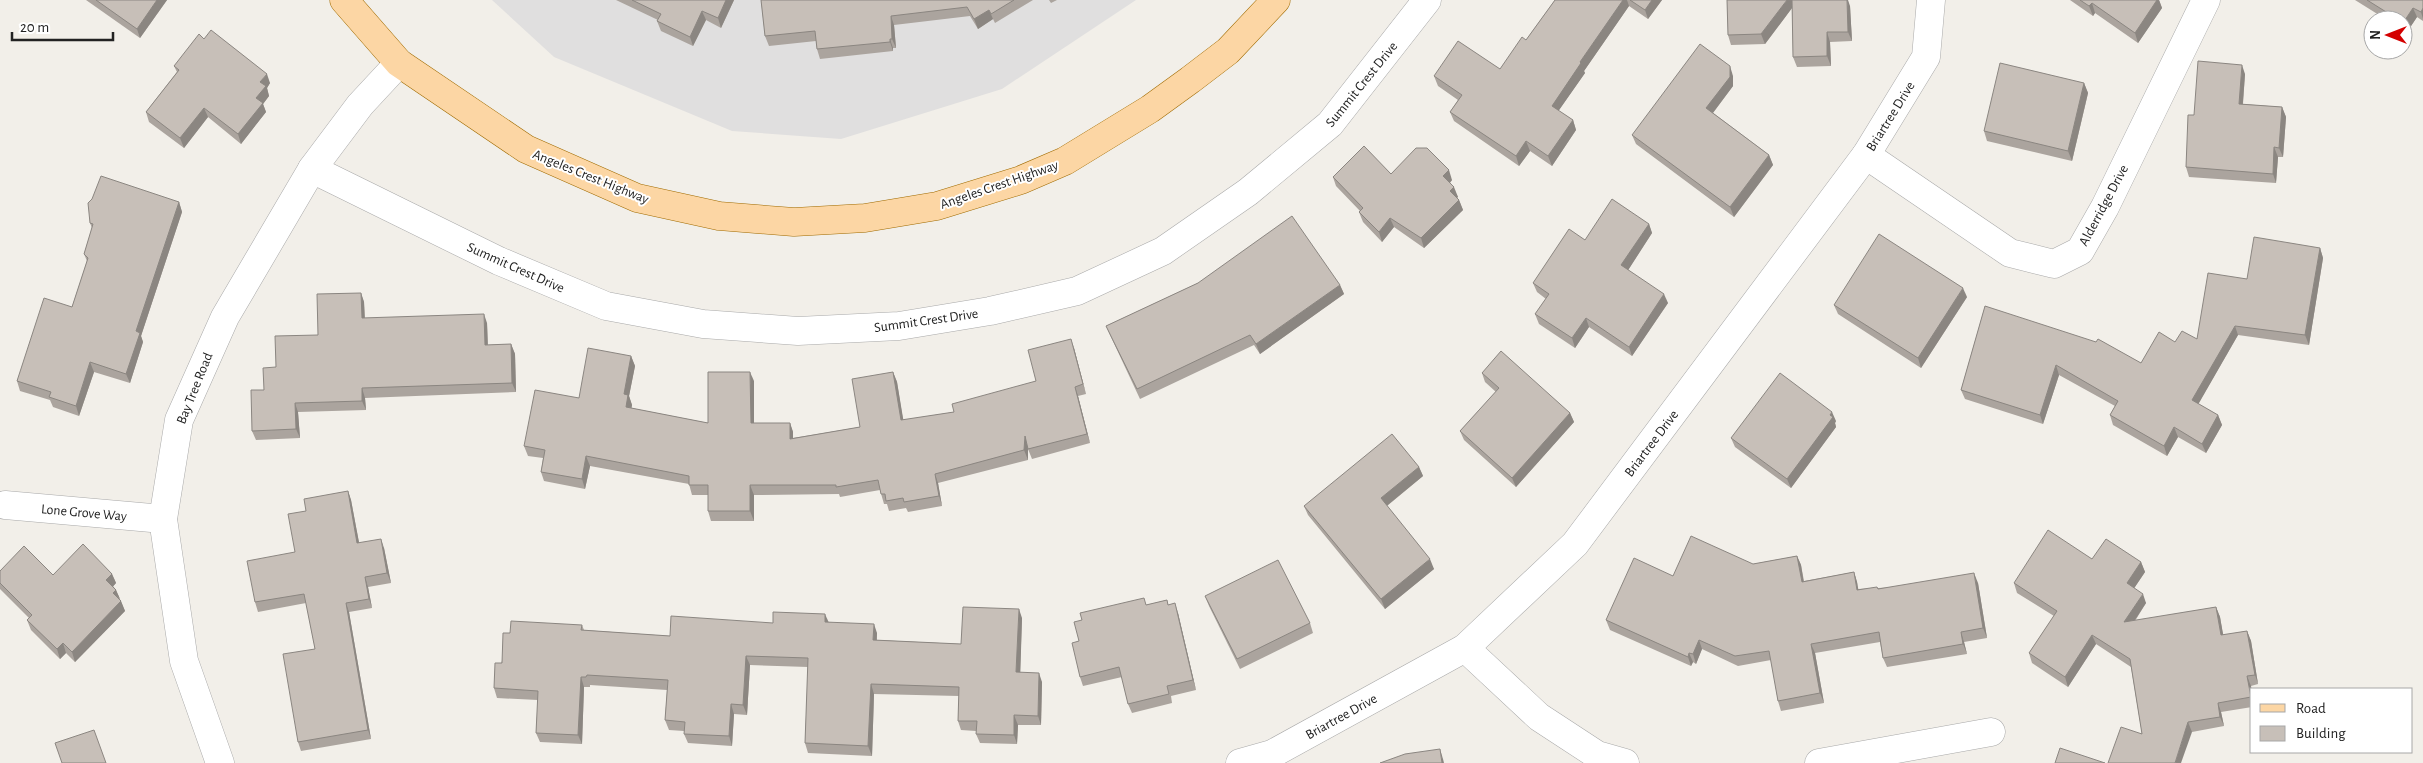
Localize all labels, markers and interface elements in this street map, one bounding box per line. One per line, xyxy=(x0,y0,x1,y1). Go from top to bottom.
scale bar xyxy=(12,10,114,42)
north arrow xyxy=(2363,10,2413,60)
text: 20 m xyxy=(20,20,49,35)
text: N xyxy=(2369,30,2383,40)
street label: Summit Crest Drive xyxy=(1323,39,1400,130)
street label: Briartree Drive xyxy=(1864,79,1918,154)
street label: Angeles Crest Highway xyxy=(530,147,651,207)
street label: Angeles Crest Highway xyxy=(938,158,1060,212)
street label: Alderridge Drive xyxy=(2077,163,2131,248)
street label: Summit Crest Drive xyxy=(465,240,566,296)
street label: Summit Crest Drive xyxy=(873,307,979,335)
street label: Bay Tree Road xyxy=(174,351,216,426)
street label: Briartree Drive xyxy=(1622,408,1681,480)
street label: Lone Grove Way xyxy=(40,502,127,524)
legend xyxy=(2250,688,2413,753)
street label: Briartree Drive xyxy=(1303,691,1380,742)
text: Road xyxy=(2296,701,2326,716)
text: Building xyxy=(2296,726,2346,741)

